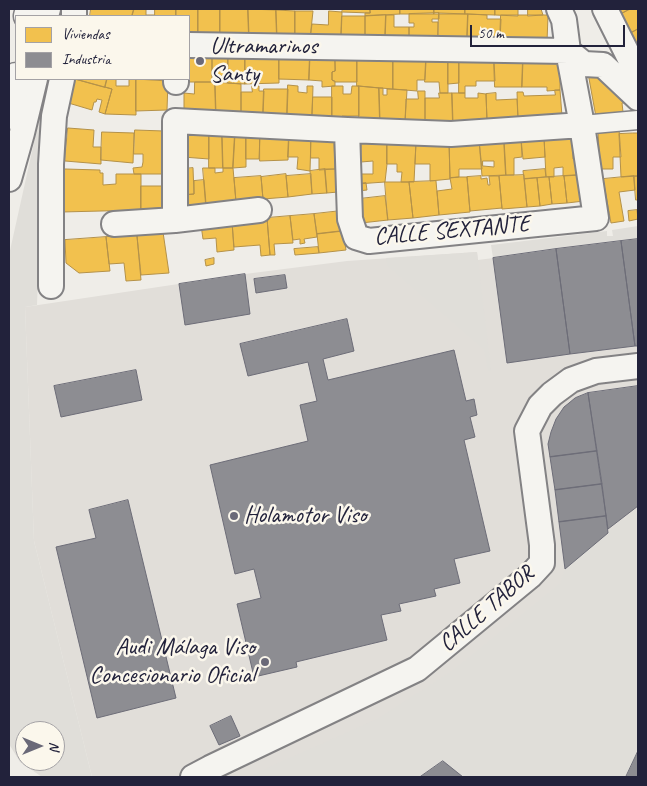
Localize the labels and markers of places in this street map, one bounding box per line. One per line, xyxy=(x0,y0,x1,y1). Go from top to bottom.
place label: Ultramarinos Santy xyxy=(210,33,317,89)
marker: Ultramarinos Santy xyxy=(194,55,206,67)
place label: Holamotor Viso xyxy=(244,502,367,530)
marker: Holamotor Viso xyxy=(228,510,240,522)
place label: Audi Málaga Viso Concesionario Oficial xyxy=(90,634,255,690)
marker: Audi Málaga Viso Concesionario Oficial xyxy=(259,656,271,668)

